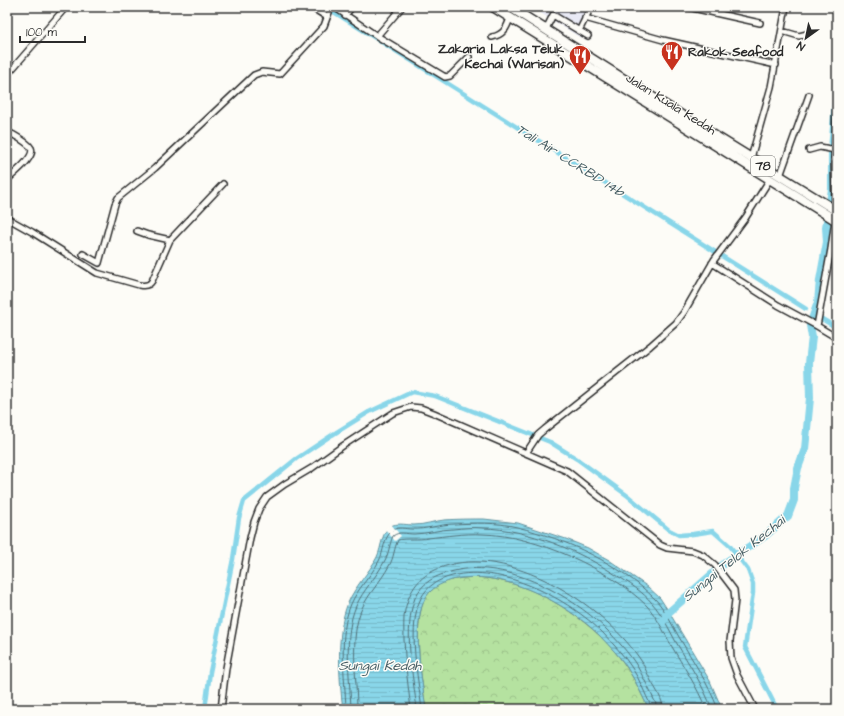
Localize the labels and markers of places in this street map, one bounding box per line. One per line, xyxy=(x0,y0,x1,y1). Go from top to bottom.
restaurant icon: Rakok Seafood xyxy=(659,39,685,72)
place label: Zakaria Laksa Teluk Kechai (Warisan) xyxy=(438,40,565,73)
restaurant icon: Zakaria Laksa Teluk Kechai (Warisan) xyxy=(567,43,593,76)
place label: Rakok Seafood xyxy=(688,43,784,61)

